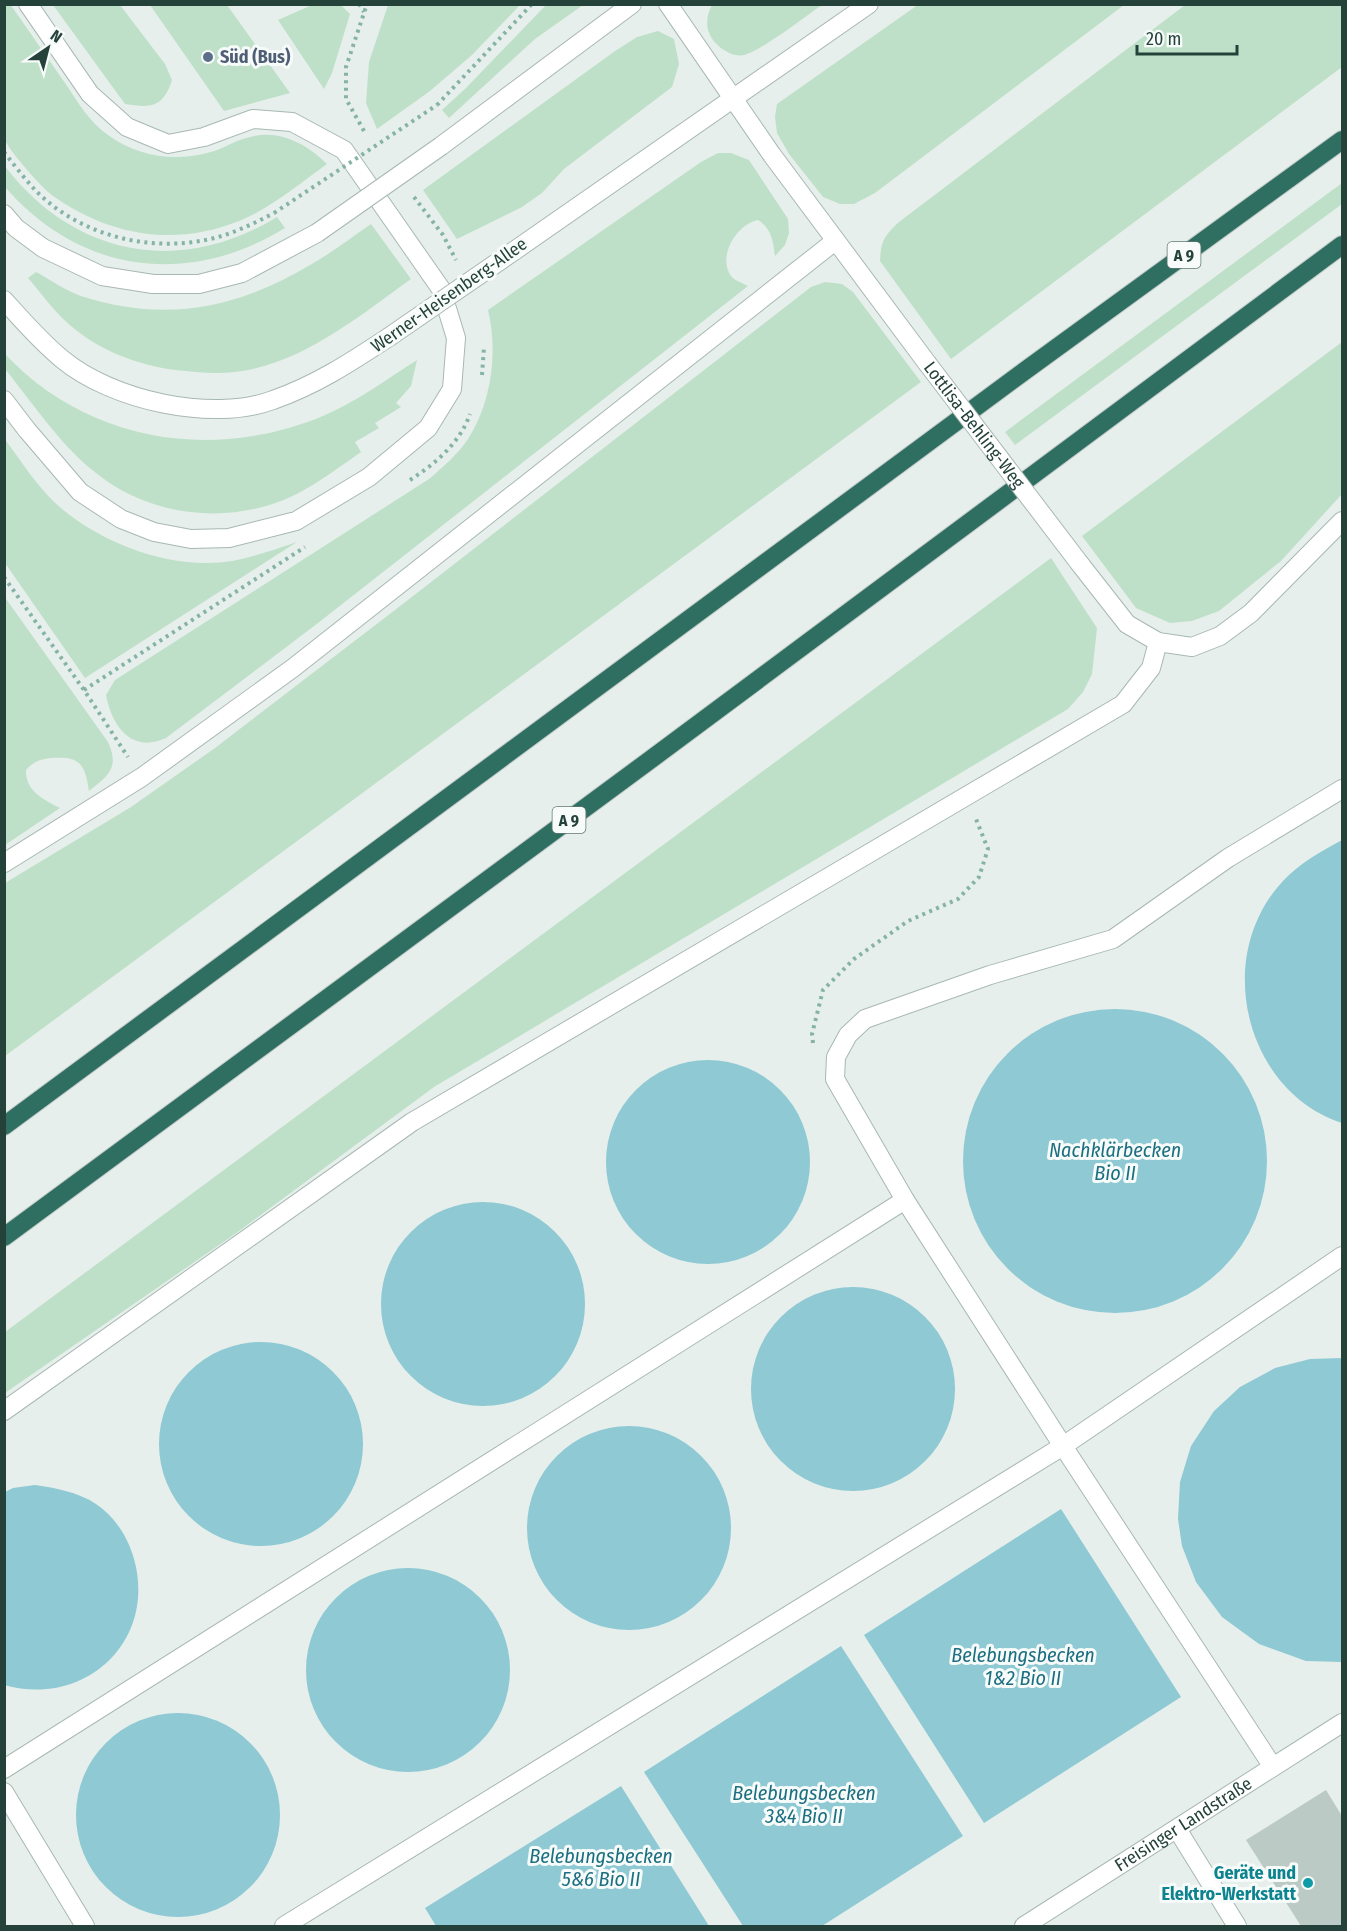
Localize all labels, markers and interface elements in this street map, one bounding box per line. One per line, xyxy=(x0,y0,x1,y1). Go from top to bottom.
north arrow xyxy=(18,18,78,78)
scale bar xyxy=(1137,18,1238,56)
text: N xyxy=(47,26,66,47)
text: 20 m xyxy=(1146,28,1181,50)
place label: Süd (Bus) xyxy=(220,46,291,68)
marker: Süd (Bus) xyxy=(201,50,215,64)
street label: Werner-Heisenberg-Allee xyxy=(367,233,531,357)
road number: A 9 xyxy=(1168,242,1200,268)
street label: Lottlisa-Behling-Weg xyxy=(919,357,1030,493)
road number: A 9 xyxy=(552,807,586,833)
water label: Nachklärbecken Bio II xyxy=(1049,1138,1181,1185)
water label: Belebungsbecken 1&2 Bio II xyxy=(951,1643,1095,1690)
street label: Freisinger Landstraße xyxy=(1111,1772,1256,1876)
water label: Belebungsbecken 3&4 Bio II xyxy=(732,1781,876,1828)
water label: Belebungsbecken 5&6 Bio II xyxy=(529,1844,673,1891)
place label: Geräte und Elektro-Werkstatt xyxy=(1162,1862,1297,1905)
marker: Geräte und Elektro-Werkstatt xyxy=(1301,1876,1315,1890)

